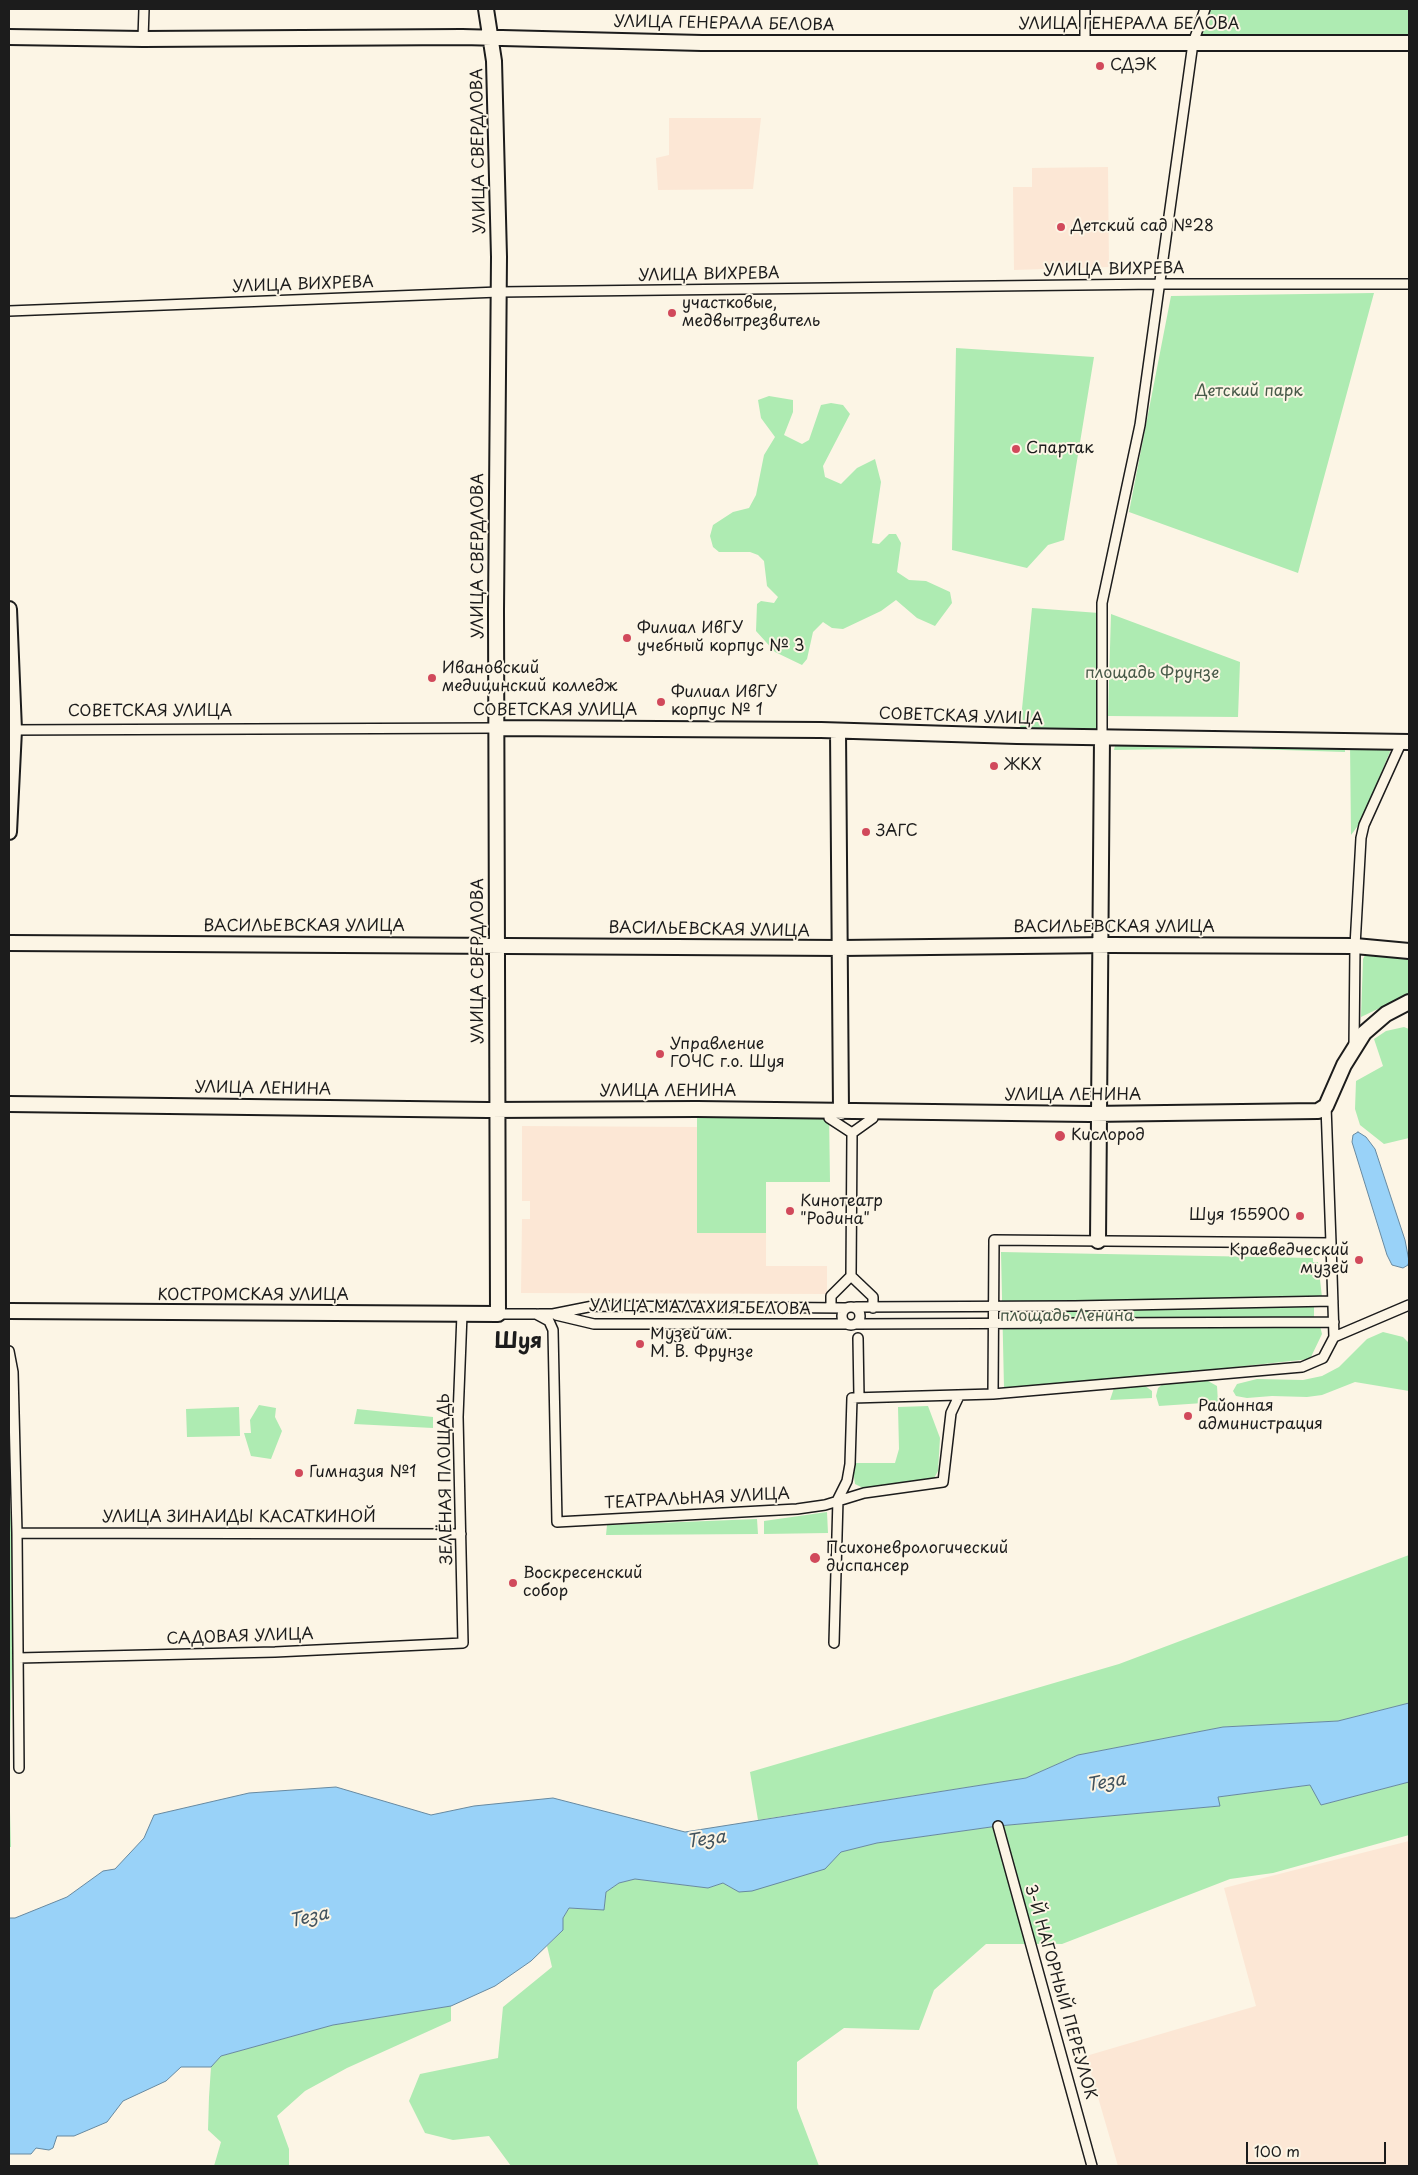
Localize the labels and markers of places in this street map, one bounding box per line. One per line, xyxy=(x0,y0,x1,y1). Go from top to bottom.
place label: СДЭК xyxy=(1110,56,1157,76)
marker: СДЭК xyxy=(1094,60,1106,72)
place label: Детский сад №28 xyxy=(1071,217,1214,237)
marker: Детский сад №28 xyxy=(1055,221,1067,233)
place label: участковые, медвытрезвитель xyxy=(682,294,820,332)
marker: участковые, медвытрезвитель xyxy=(666,307,678,319)
place label: Спартак xyxy=(1026,439,1094,459)
marker: Спартак xyxy=(1010,443,1022,455)
place label: Филиал ИвГУ учебный корпус № 3 xyxy=(637,619,805,657)
marker: Филиал ИвГУ учебный корпус № 3 xyxy=(621,632,633,644)
place label: Ивановский медицинский колледж xyxy=(442,659,617,697)
marker: Ивановский медицинский колледж xyxy=(426,672,438,684)
place label: Филиал ИвГУ корпус № 1 xyxy=(671,683,777,721)
marker: Филиал ИвГУ корпус № 1 xyxy=(655,696,667,708)
place label: ЖКХ xyxy=(1004,756,1042,776)
marker: ЖКХ xyxy=(988,760,1000,772)
place label: ЗАГС xyxy=(876,822,918,842)
marker: ЗАГС xyxy=(860,826,872,838)
place label: Управление ГОЧС г.о. Шуя xyxy=(670,1035,785,1073)
marker: Управление ГОЧС г.о. Шуя xyxy=(654,1048,666,1060)
place label: Кислород xyxy=(1071,1126,1145,1146)
marker: Кислород xyxy=(1053,1129,1067,1143)
place label: Кинотеатр "Родина" xyxy=(800,1192,883,1230)
marker: Кинотеатр "Родина" xyxy=(784,1205,796,1217)
place label: Шуя 155900 xyxy=(1189,1206,1290,1226)
marker: Шуя 155900 xyxy=(1294,1210,1306,1222)
place label: Краеведческий музей xyxy=(1229,1241,1349,1279)
marker: Краеведческий музей xyxy=(1353,1254,1365,1266)
place label: Музей им. М. В. Фрунзе xyxy=(650,1325,753,1363)
marker: Музей им. М. В. Фрунзе xyxy=(634,1338,646,1350)
place label: Районная администрация xyxy=(1198,1397,1323,1435)
marker: Районная администрация xyxy=(1182,1410,1194,1422)
place label: Гимназия №1 xyxy=(309,1463,416,1483)
marker: Гимназия №1 xyxy=(293,1467,305,1479)
place label: Психоневрологический диспансер xyxy=(826,1539,1008,1577)
marker: Психоневрологический диспансер xyxy=(808,1551,822,1565)
place label: Воскресенский собор xyxy=(523,1564,643,1602)
marker: Воскресенский собор xyxy=(507,1577,519,1589)

